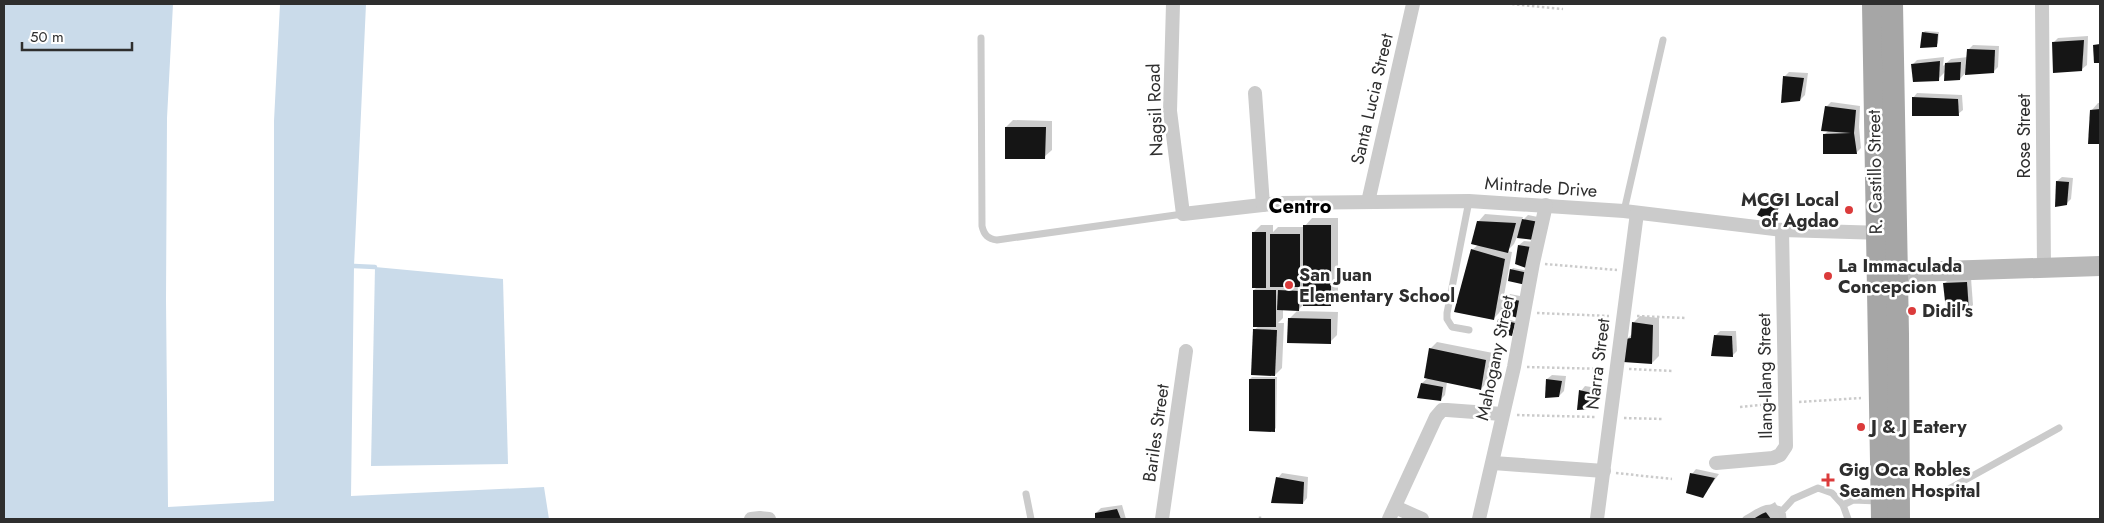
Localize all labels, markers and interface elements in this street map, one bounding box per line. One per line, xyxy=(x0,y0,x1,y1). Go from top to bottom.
scale bar xyxy=(22,20,132,52)
text: 50 m xyxy=(30,26,64,48)
street label: Santa Lucia Street xyxy=(1344,30,1400,167)
street label: Nagsil Road xyxy=(1140,63,1170,157)
street label: Rose Street xyxy=(2011,93,2037,178)
street label: R. Castillo Street xyxy=(1861,109,1889,235)
street label: Mintrade Drive xyxy=(1484,170,1598,204)
place label: MCGI Local of Agdao xyxy=(1741,187,1839,234)
district label: Centro xyxy=(1268,192,1332,221)
marker: MCGI Local of Agdao xyxy=(1843,204,1855,216)
place label: La Immaculada Concepcion xyxy=(1838,253,1962,300)
place label: San Juan Elementary School xyxy=(1299,262,1455,309)
marker: La Immaculada Concepcion xyxy=(1822,270,1834,282)
marker: San Juan Elementary School xyxy=(1283,279,1295,291)
street label: Mahogany Street xyxy=(1469,292,1521,423)
place label: Didil's xyxy=(1922,298,1973,324)
marker: Didil's xyxy=(1906,305,1918,317)
street label: Ilang-Ilang Street xyxy=(1751,312,1779,439)
street label: Narra Street xyxy=(1579,316,1617,411)
street label: Bariles Street xyxy=(1136,382,1176,484)
place label: J & J Eatery xyxy=(1868,414,1967,440)
marker: J & J Eatery xyxy=(1855,421,1867,433)
place label: Gig Oca Robles Seamen Hospital xyxy=(1839,457,1980,504)
marker: Gig Oca Robles Seamen Hospital xyxy=(1821,473,1835,487)

